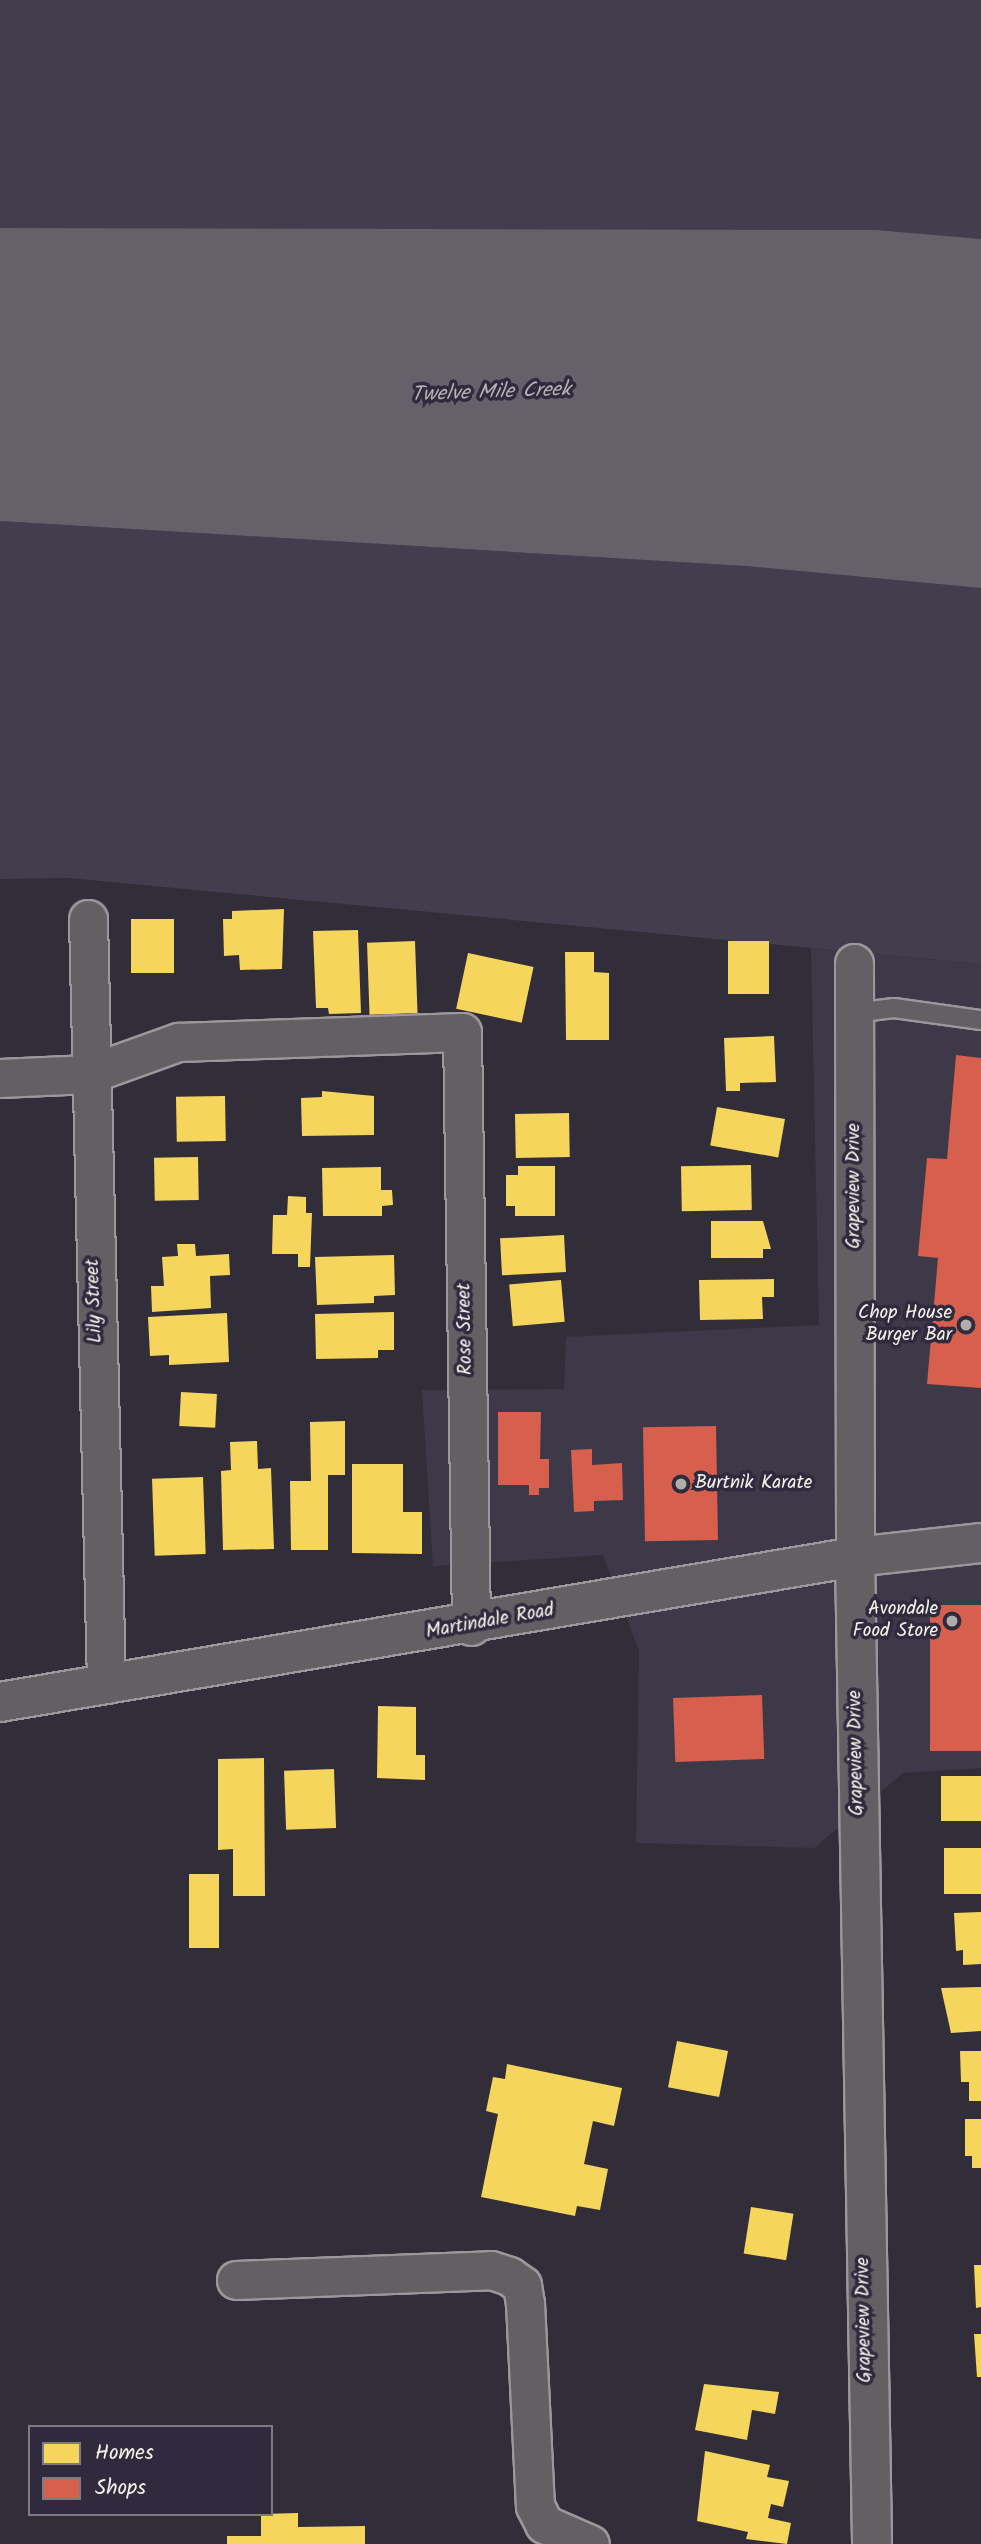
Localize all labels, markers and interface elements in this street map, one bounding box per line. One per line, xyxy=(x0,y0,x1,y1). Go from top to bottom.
water label: Twelve Mile Creek xyxy=(411,378,571,408)
street label: Grapeview Drive xyxy=(844,1123,866,1249)
street label: Lily Street xyxy=(82,1258,108,1344)
street label: Rose Street xyxy=(454,1283,478,1375)
place label: Chop House Burger Bar xyxy=(858,1303,952,1347)
marker: Chop House Burger Bar xyxy=(958,1317,974,1333)
place label: Burtnik Karate xyxy=(695,1473,812,1495)
marker: Burtnik Karate xyxy=(673,1476,689,1492)
place label: Avondale Food Store xyxy=(853,1599,938,1643)
street label: Martindale Road xyxy=(424,1600,556,1644)
marker: Avondale Food Store xyxy=(944,1613,960,1629)
street label: Grapeview Drive xyxy=(845,1690,869,1816)
street label: Grapeview Drive xyxy=(853,2257,877,2383)
legend xyxy=(28,2425,273,2516)
text: Homes xyxy=(95,2437,154,2470)
text: Shops xyxy=(95,2472,146,2505)

